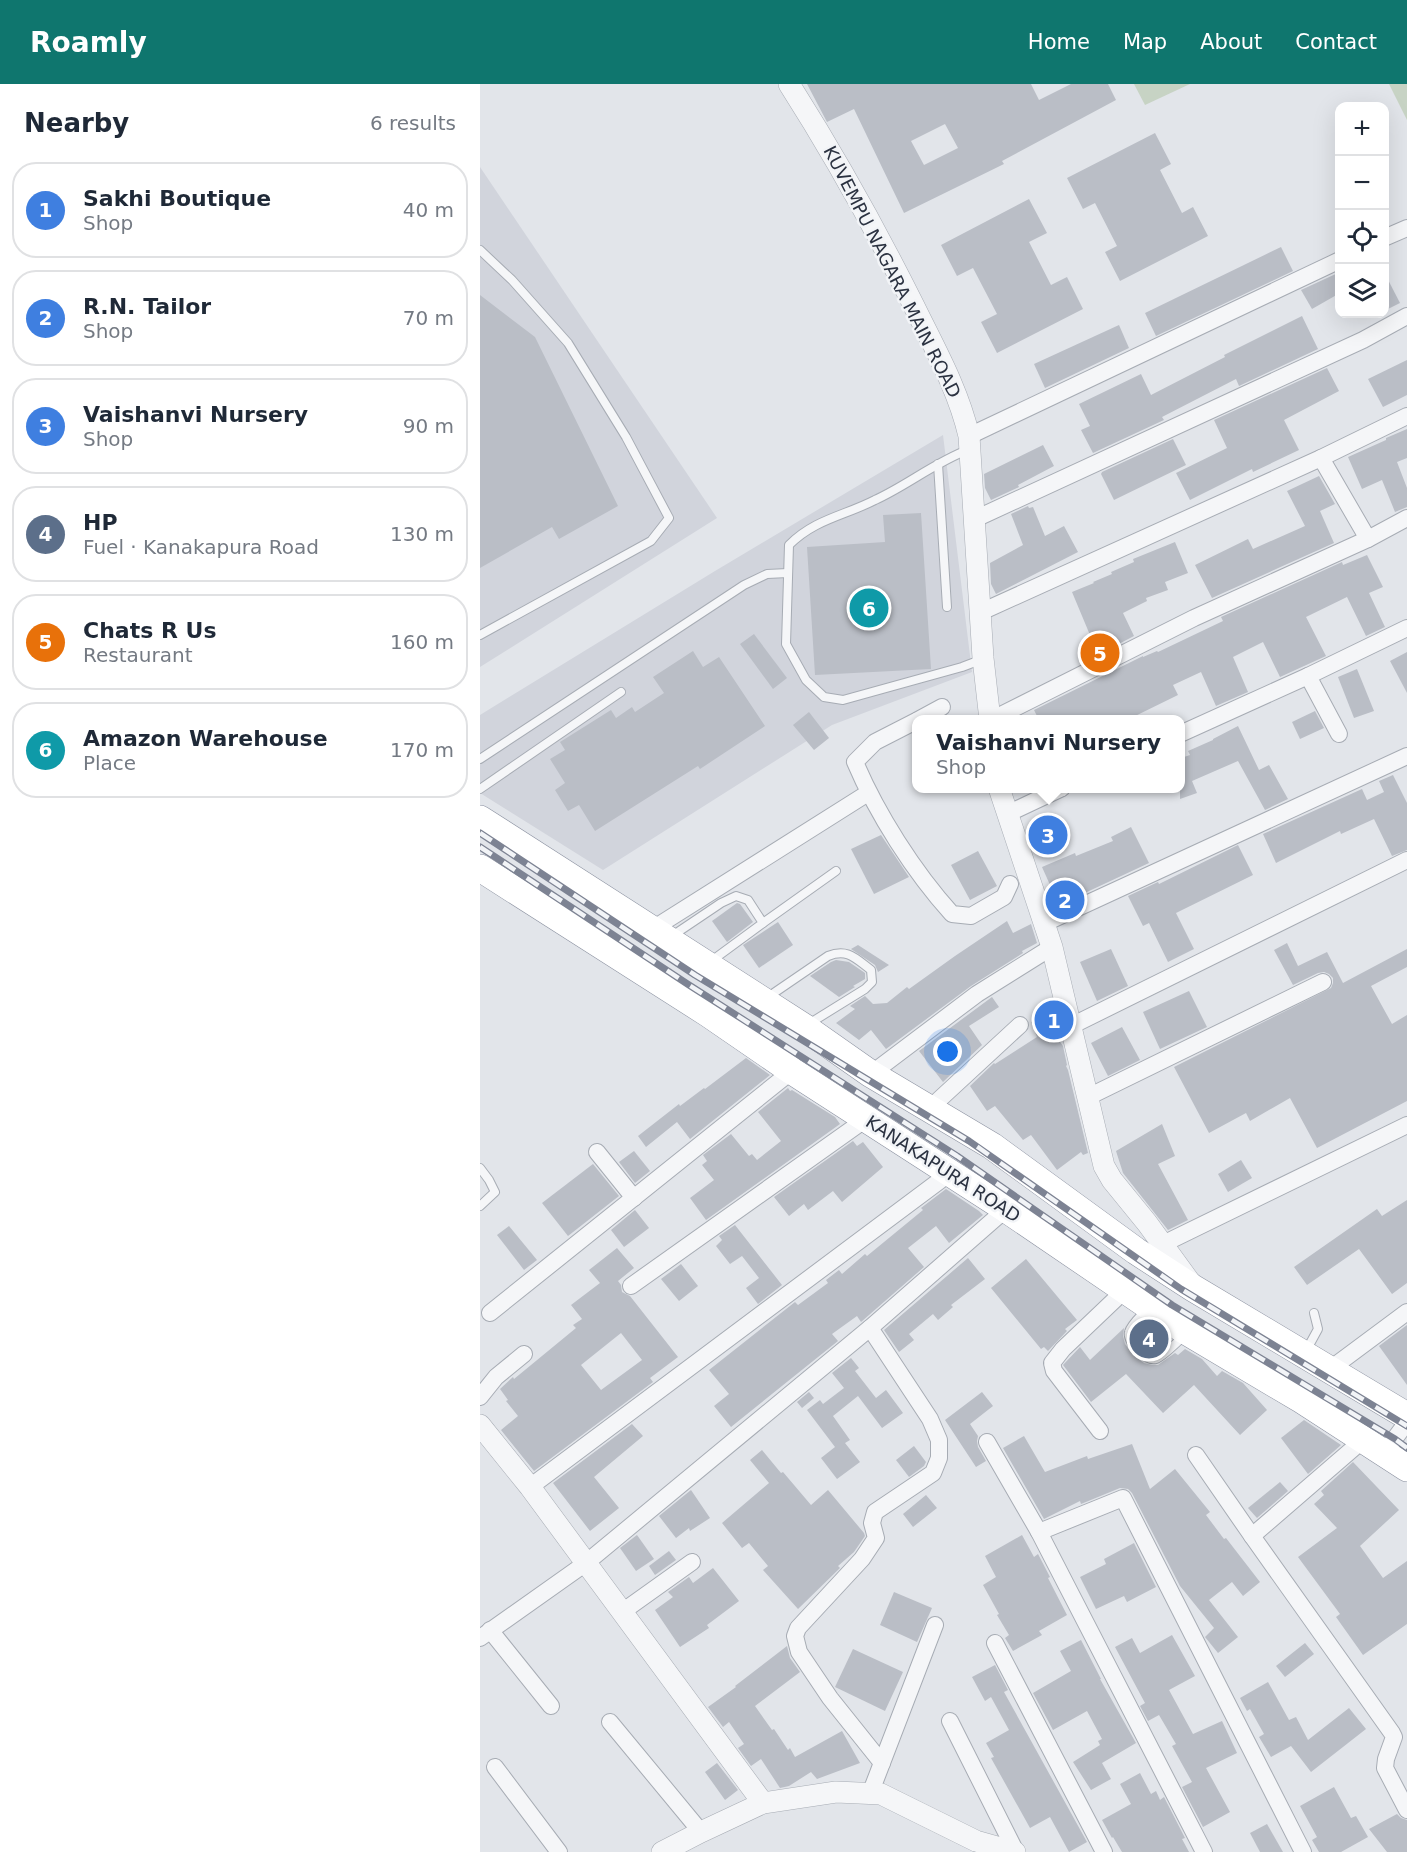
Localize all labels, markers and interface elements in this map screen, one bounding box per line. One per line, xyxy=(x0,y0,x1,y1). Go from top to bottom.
text: Roamly xyxy=(30,26,147,59)
text: Home xyxy=(1028,30,1090,54)
text: Map xyxy=(1123,30,1167,54)
text: About xyxy=(1200,30,1262,54)
text: Contact xyxy=(1295,30,1377,54)
map controls xyxy=(1335,102,1389,318)
button: + xyxy=(1335,102,1389,156)
text: Nearby xyxy=(24,108,129,138)
text: 6 results xyxy=(370,111,456,135)
street label: KUVEMPU NAGARA MAIN ROAD xyxy=(820,142,965,401)
button: − xyxy=(1335,156,1389,210)
text: Sakhi Boutique xyxy=(83,186,271,211)
text: 1 xyxy=(39,198,52,222)
text: 40 m xyxy=(403,198,454,222)
button: locate xyxy=(1335,210,1389,264)
text: Shop xyxy=(83,211,133,235)
button: layers xyxy=(1335,264,1389,318)
text: R.N. Tailor xyxy=(83,294,211,319)
text: 2 xyxy=(39,306,52,330)
text: 70 m xyxy=(403,306,454,330)
text: Shop xyxy=(83,319,133,343)
text: Vaishanvi Nursery xyxy=(83,402,308,427)
text: 3 xyxy=(39,414,52,438)
text: 90 m xyxy=(403,414,454,438)
text: Shop xyxy=(83,427,133,451)
text: HP xyxy=(83,510,118,535)
text: 4 xyxy=(39,522,52,546)
text: 130 m xyxy=(390,522,454,546)
text: Fuel · Kanakapura Road xyxy=(83,535,319,559)
pin: 6 xyxy=(850,586,888,630)
text: Chats R Us xyxy=(83,618,216,643)
text: 5 xyxy=(39,630,52,654)
text: 160 m xyxy=(390,630,454,654)
pin: 5 xyxy=(1080,630,1120,676)
text: Restaurant xyxy=(83,643,193,667)
popup xyxy=(912,715,1185,793)
text: Amazon Warehouse xyxy=(83,726,328,751)
text: Vaishanvi Nursery xyxy=(936,730,1161,755)
text: 6 xyxy=(39,738,52,762)
text: 170 m xyxy=(390,738,454,762)
text: Place xyxy=(83,751,136,775)
text: Shop xyxy=(936,755,986,779)
pin: 3 xyxy=(1028,812,1068,858)
pin: 2 xyxy=(1046,878,1084,922)
pin: 1 xyxy=(1034,998,1074,1042)
your location xyxy=(933,1037,962,1066)
street label: KANAKAPURA ROAD xyxy=(862,1111,1024,1226)
pin: 4 xyxy=(1130,1316,1168,1362)

